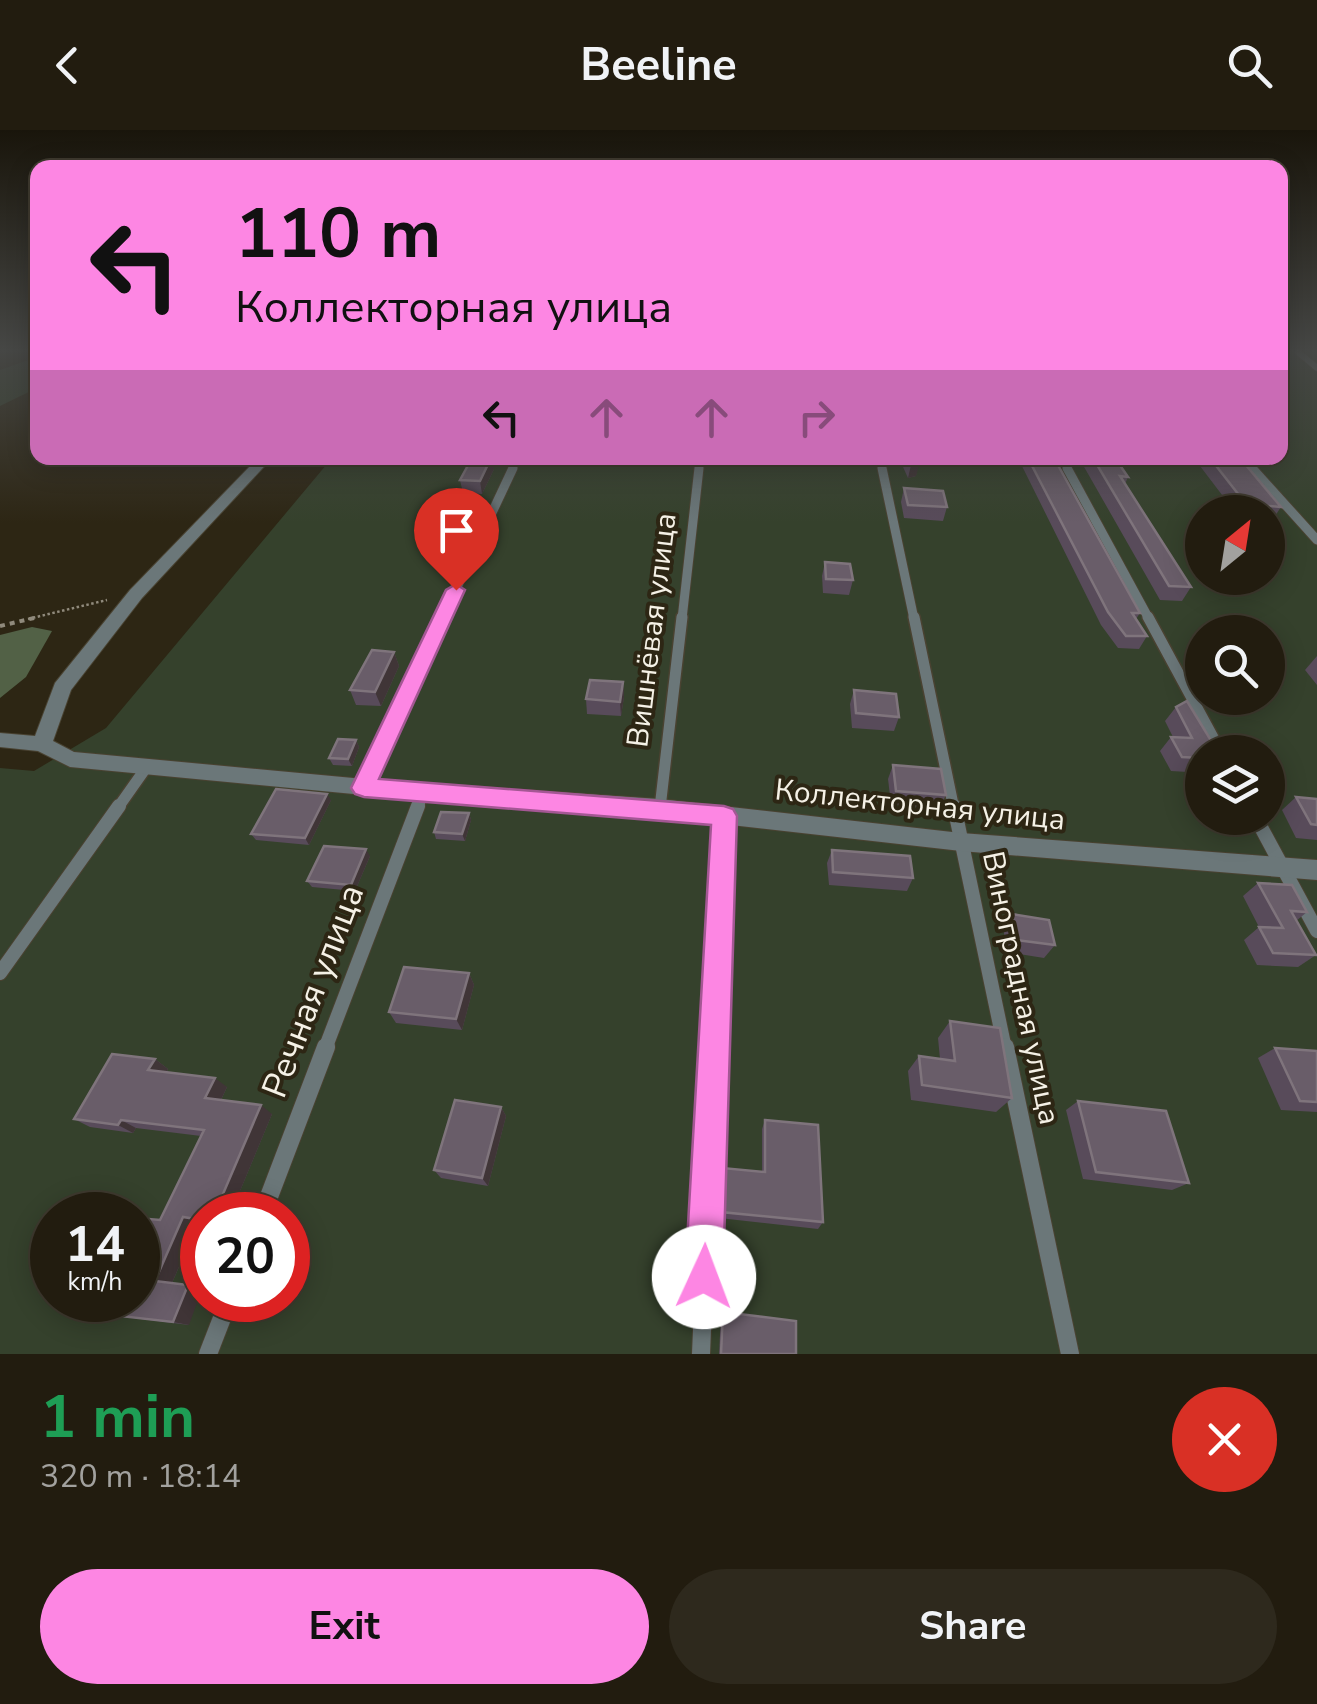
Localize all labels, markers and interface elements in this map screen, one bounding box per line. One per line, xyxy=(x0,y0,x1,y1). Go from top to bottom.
text: Beeline xyxy=(580,35,737,96)
icon: back xyxy=(40,38,95,93)
icon: search xyxy=(1222,38,1277,93)
text: 110 m xyxy=(235,186,441,282)
icon: left xyxy=(70,200,200,330)
text: Коллекторная улица xyxy=(235,277,672,338)
icon: left xyxy=(474,390,529,445)
icon: ahead xyxy=(579,390,634,445)
icon: ahead xyxy=(684,390,739,445)
icon: right xyxy=(789,390,844,445)
pin xyxy=(414,488,499,591)
north arrow xyxy=(1185,495,1285,595)
map controls xyxy=(1185,495,1285,835)
icon: arrive xyxy=(429,503,484,558)
street label: Вишнёвая улица xyxy=(617,510,687,750)
button: search xyxy=(1185,615,1285,715)
button: layers xyxy=(1185,735,1285,835)
street label: Коллекторная улица xyxy=(773,769,1067,841)
street label: Виноградная улица xyxy=(972,848,1070,1128)
street label: Речная улица xyxy=(251,878,375,1104)
speed limit sign: 20 xyxy=(180,1192,310,1322)
text: 14 xyxy=(65,1210,125,1279)
position arrow xyxy=(652,1225,756,1329)
text: km/h xyxy=(67,1265,123,1299)
text: 1 min xyxy=(40,1376,195,1458)
button: close xyxy=(1172,1387,1277,1492)
text: 320 m · 18:14 xyxy=(40,1455,241,1498)
button: Exit xyxy=(40,1569,649,1684)
button: Share xyxy=(669,1569,1277,1684)

